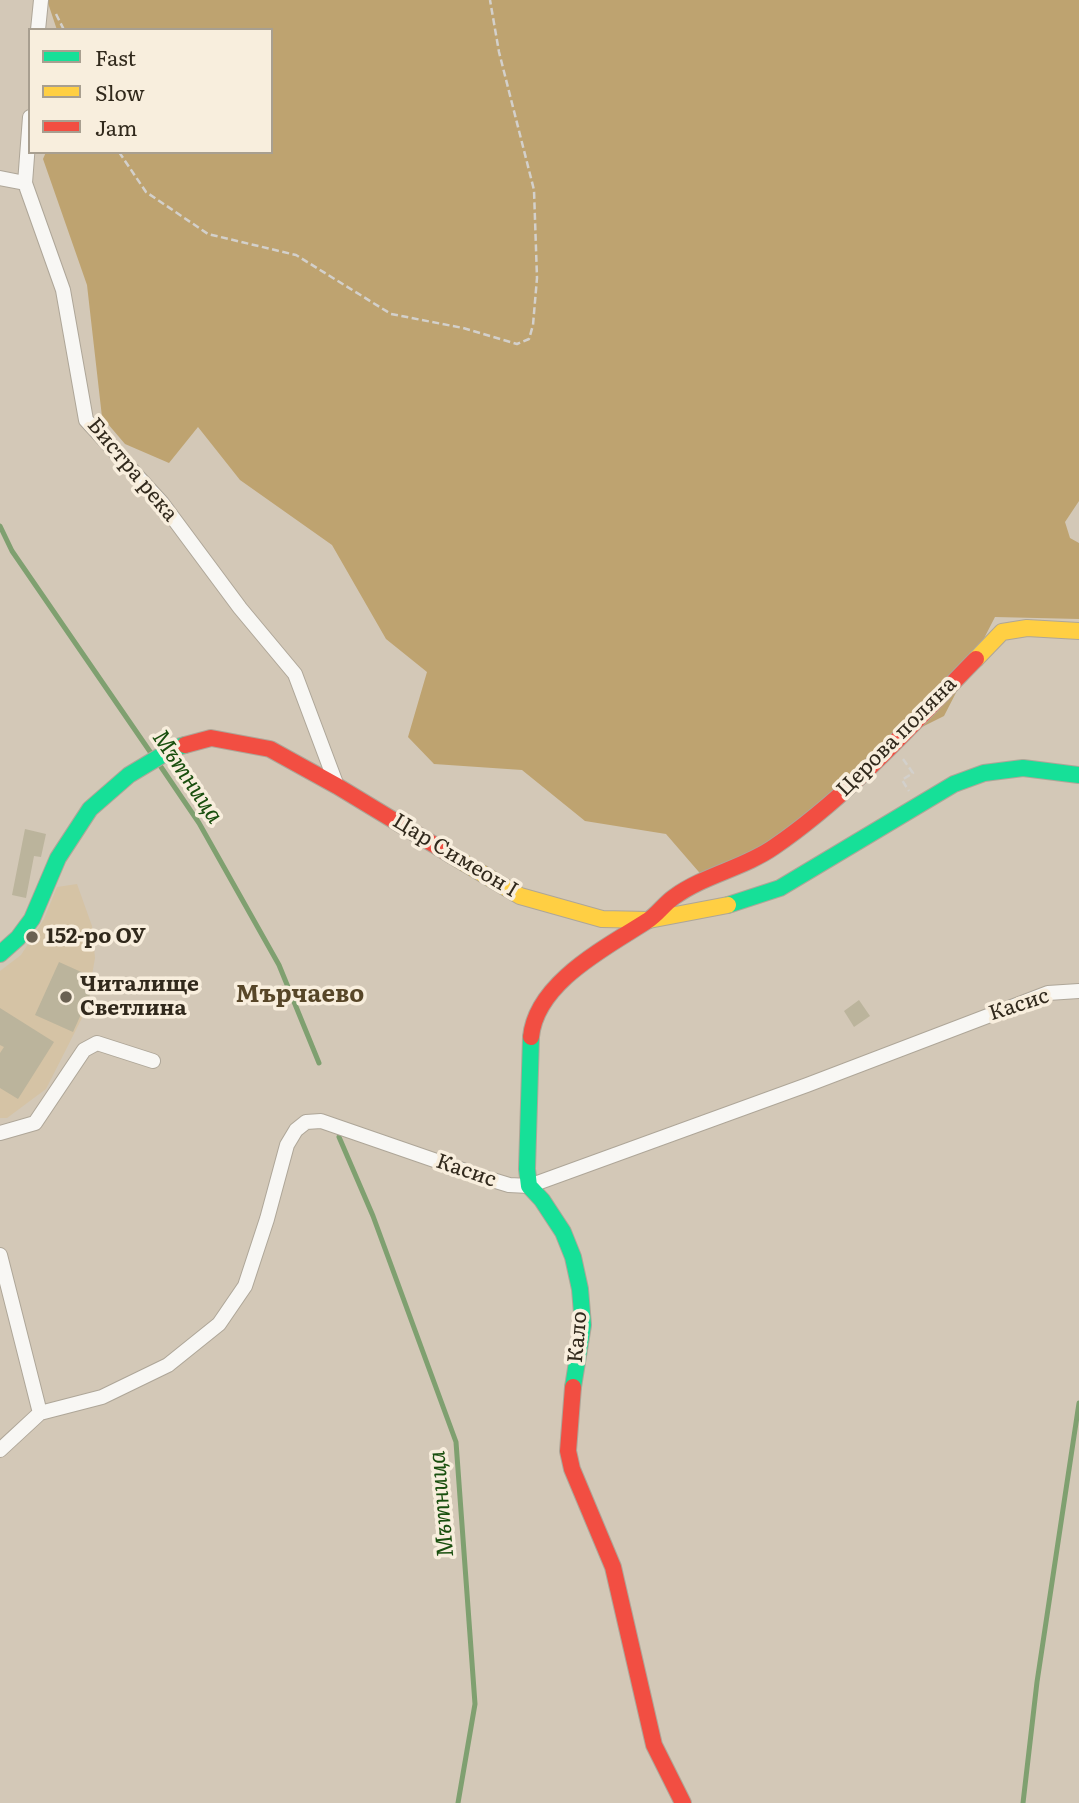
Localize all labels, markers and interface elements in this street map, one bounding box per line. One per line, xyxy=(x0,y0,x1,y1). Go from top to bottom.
legend xyxy=(28,28,273,154)
text: Fast xyxy=(95,41,136,72)
text: Slow xyxy=(95,76,145,107)
text: Jam xyxy=(95,111,137,142)
street label: Бистра река xyxy=(81,413,183,527)
street label: Церова поляна xyxy=(832,672,962,802)
water label: Мътница xyxy=(146,725,228,829)
street label: Цар Симеон I xyxy=(388,809,522,903)
place label: 152-ро ОУ xyxy=(46,924,146,950)
marker: 152-ро ОУ xyxy=(24,929,40,945)
place label: Читалище Светлина xyxy=(80,972,199,1022)
district label: Мърчаево xyxy=(236,981,364,1009)
street label: Касис xyxy=(986,983,1052,1027)
marker: Читалище Светлина xyxy=(58,989,74,1005)
street label: Касис xyxy=(433,1149,499,1193)
street label: Кало xyxy=(563,1310,593,1364)
water label: Мътница xyxy=(424,1450,460,1558)

